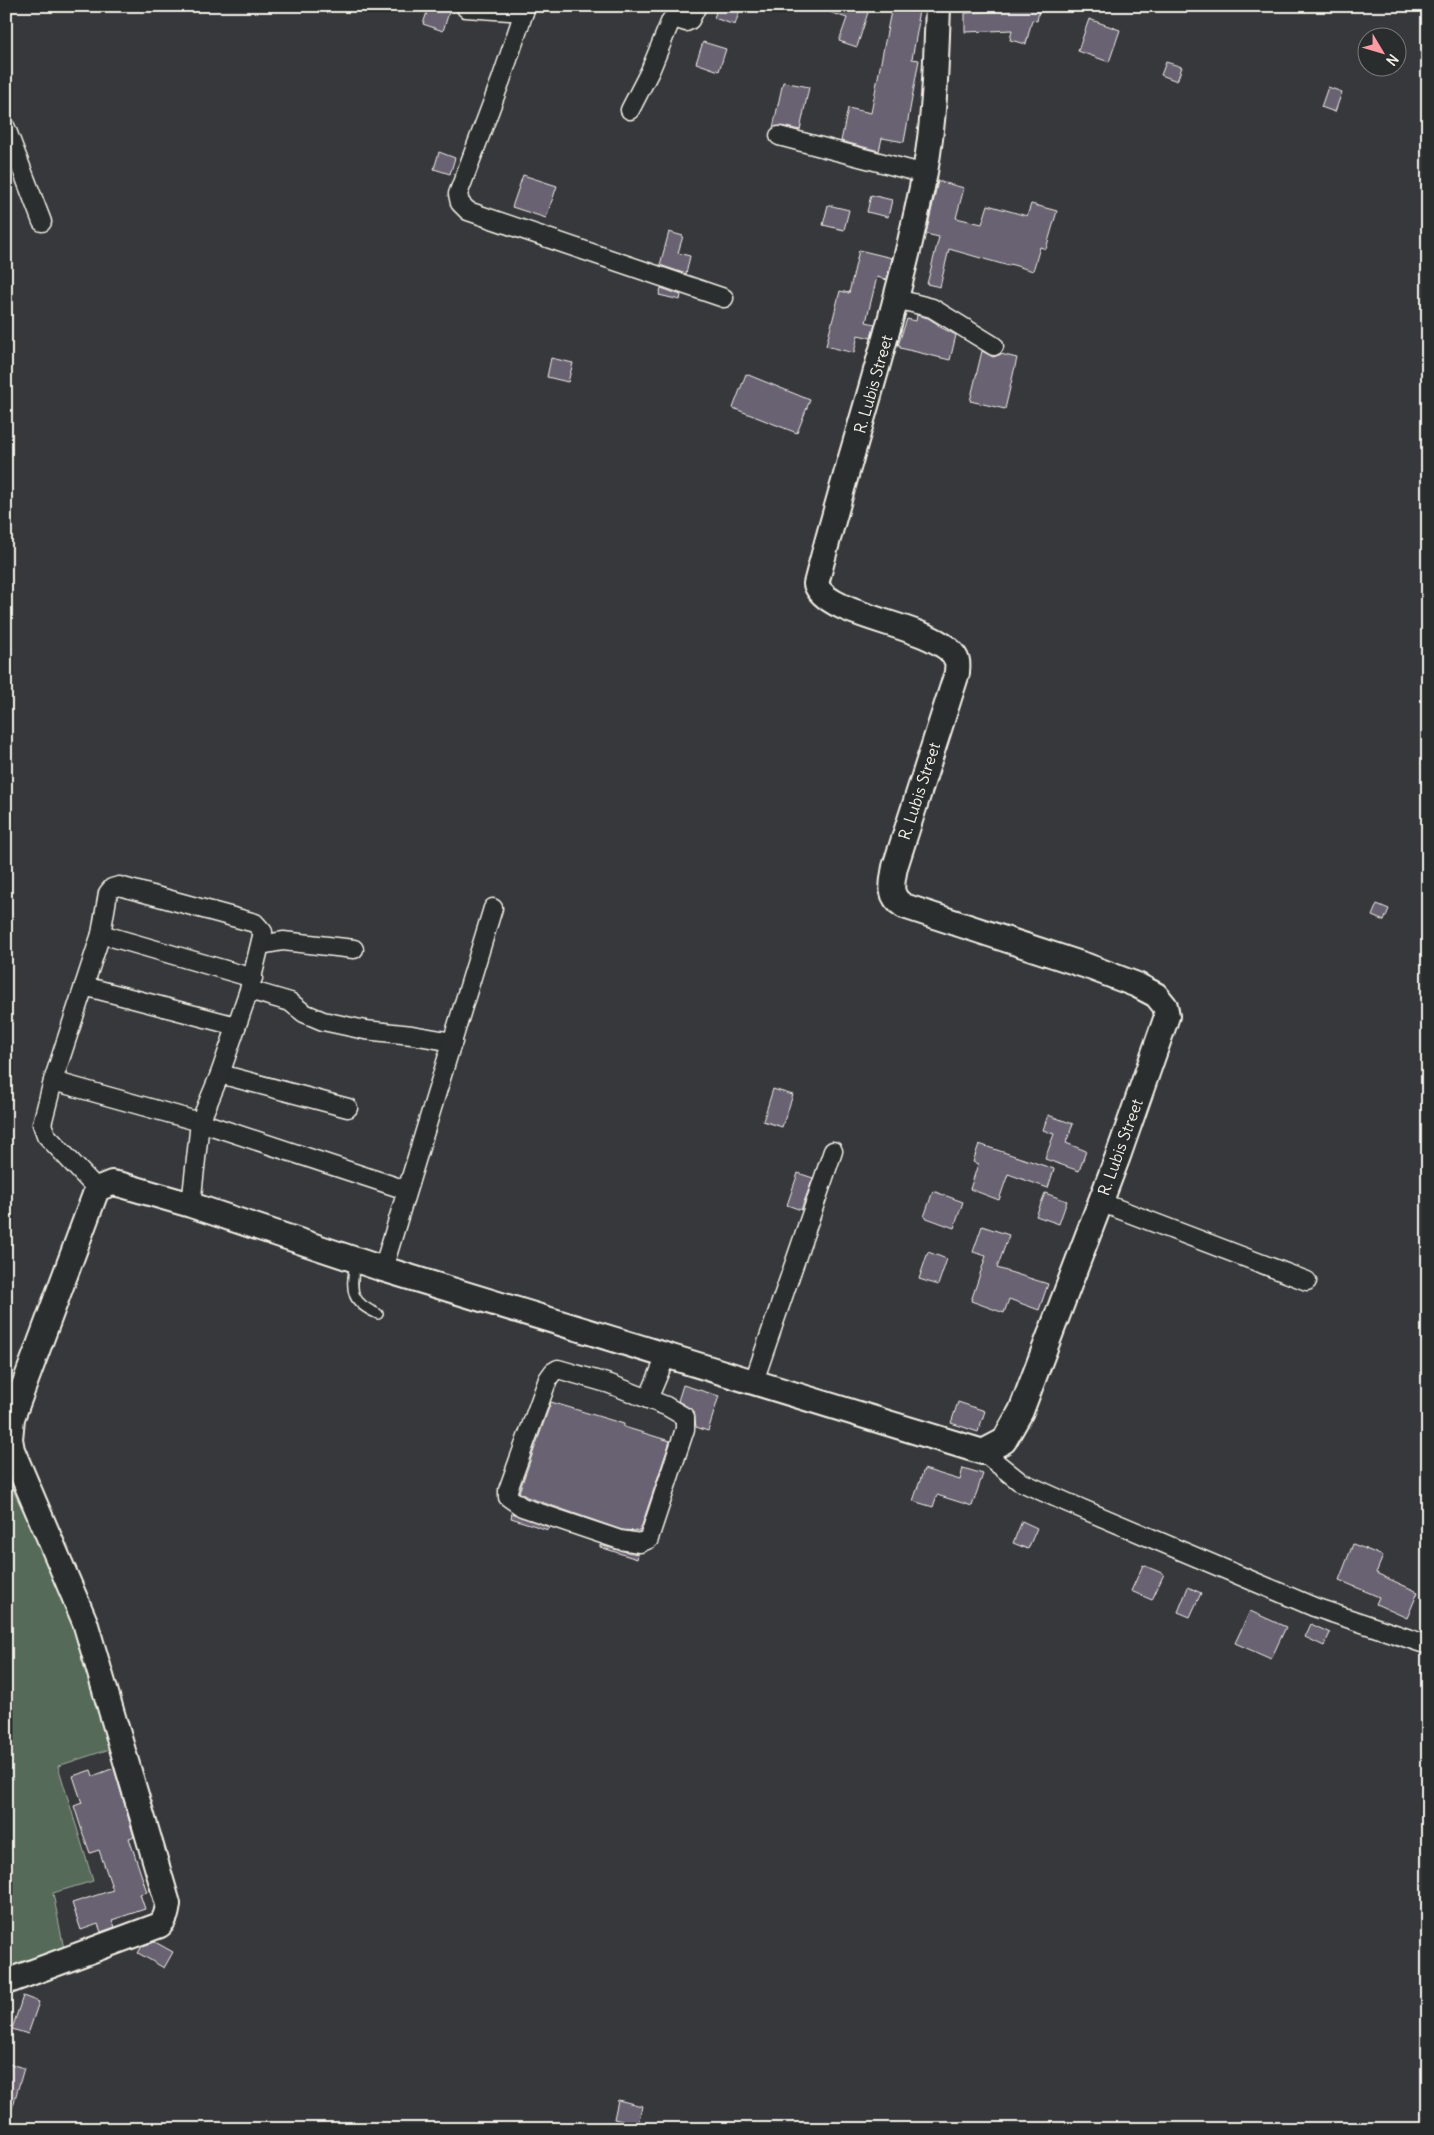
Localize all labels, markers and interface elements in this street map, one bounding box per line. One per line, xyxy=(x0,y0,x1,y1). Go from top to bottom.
north arrow xyxy=(1356,28,1406,78)
text: N xyxy=(1382,51,1402,69)
street label: R. Lubis Street xyxy=(849,332,897,435)
street label: R. Lubis Street xyxy=(894,739,944,842)
street label: R. Lubis Street xyxy=(1093,1095,1147,1198)

